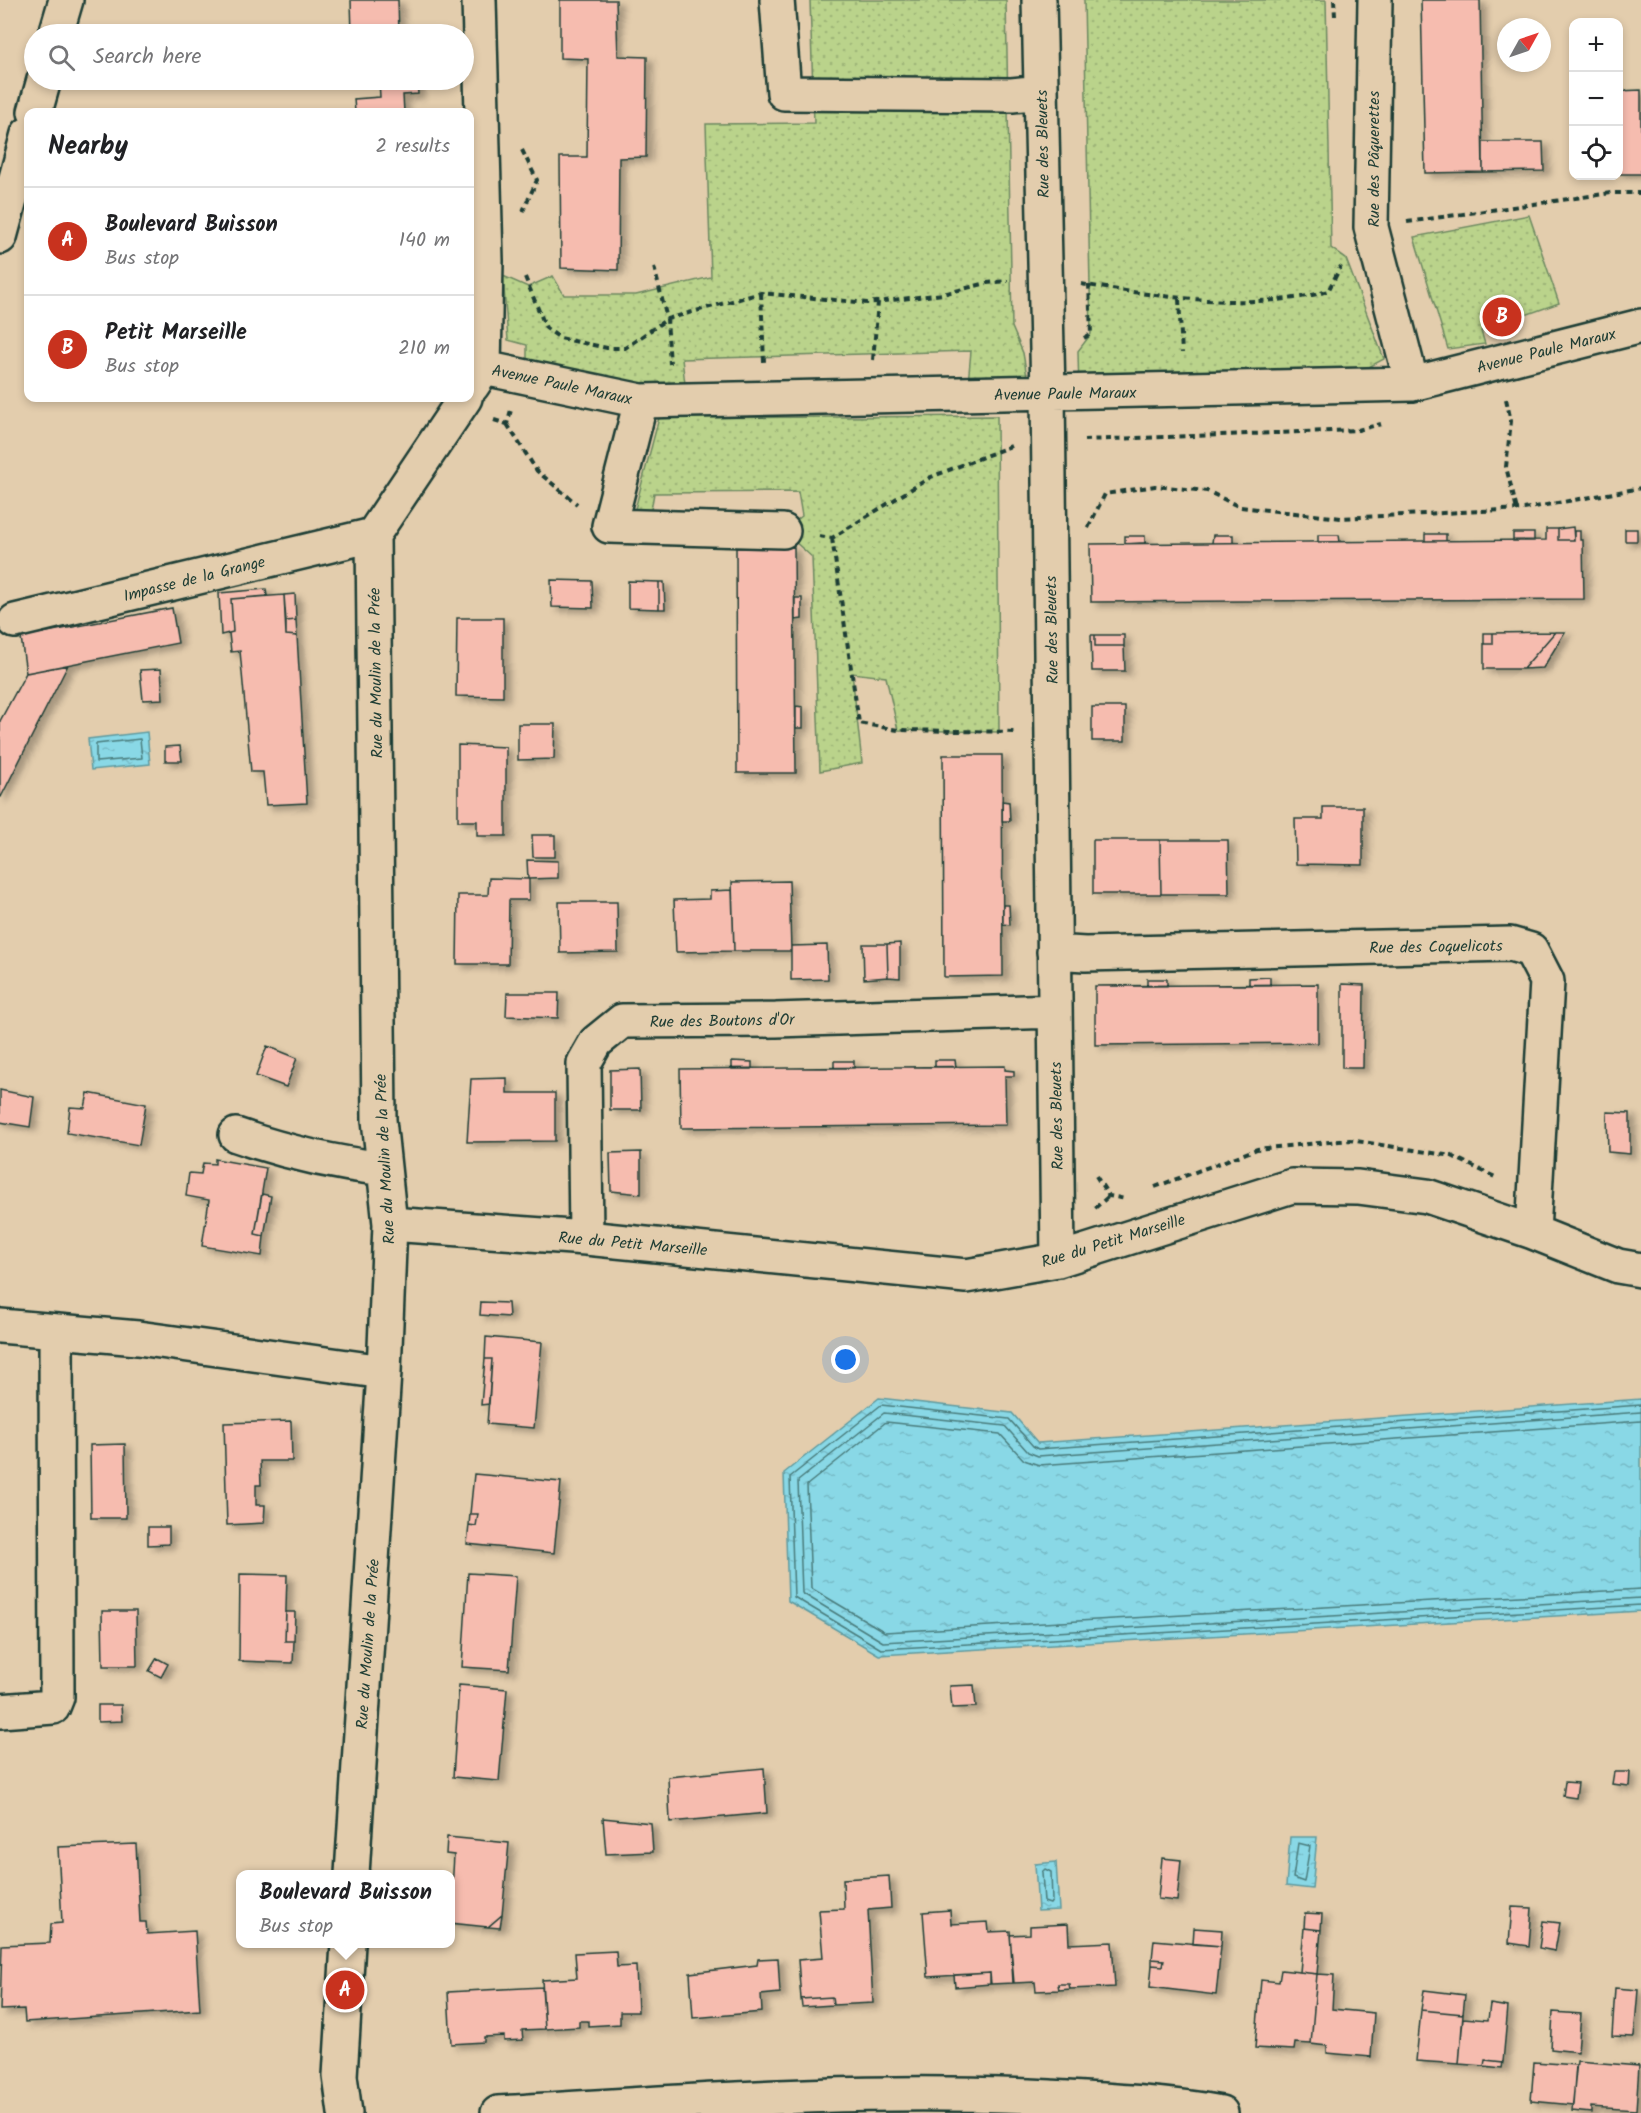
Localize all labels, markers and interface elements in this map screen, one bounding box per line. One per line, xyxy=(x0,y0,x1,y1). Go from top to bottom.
north arrow xyxy=(1497,18,1551,72)
map controls xyxy=(1569,18,1623,180)
button: + xyxy=(1569,18,1623,72)
search box xyxy=(24,24,474,90)
text: Search here xyxy=(93,40,201,75)
icon: search xyxy=(45,41,78,74)
button: − xyxy=(1569,72,1623,126)
street label: Rue des Bleuets xyxy=(1030,89,1057,198)
street label: Rue des Pâquerettes xyxy=(1362,90,1387,227)
text: Nearby xyxy=(48,126,128,168)
button: locate xyxy=(1569,126,1623,180)
text: 2 results xyxy=(375,131,450,163)
text: Boulevard Buisson xyxy=(105,208,278,243)
text: A xyxy=(61,225,74,257)
text: 140 m xyxy=(399,225,450,257)
text: Bus stop xyxy=(105,243,179,275)
pin: B xyxy=(1482,294,1522,340)
text: Petit Marseille xyxy=(105,316,247,351)
street label: Avenue Paule Maraux xyxy=(1474,322,1620,381)
text: B xyxy=(61,333,74,365)
text: 210 m xyxy=(398,333,450,365)
text: Bus stop xyxy=(105,351,179,383)
street label: Avenue Paule Maraux xyxy=(489,358,635,413)
street label: Avenue Paule Maraux xyxy=(994,381,1138,408)
street label: Impasse de la Grange xyxy=(121,550,268,609)
street label: Rue des Bleuets xyxy=(1039,575,1066,684)
street label: Rue du Moulin de la Prée xyxy=(363,587,390,758)
street label: Rue des Coquelicots xyxy=(1369,934,1503,961)
street label: Rue des Boutons d'Or xyxy=(649,1008,796,1035)
street label: Rue des Bleuets xyxy=(1044,1061,1071,1170)
street label: Rue du Moulin de la Prée xyxy=(369,1073,402,1245)
street label: Rue du Petit Marseille xyxy=(1038,1208,1189,1275)
street label: Rue du Petit Marseille xyxy=(557,1226,708,1263)
your location xyxy=(831,1345,860,1374)
street label: Rue du Moulin de la Prée xyxy=(350,1558,387,1730)
popup xyxy=(236,1870,455,1948)
text: Boulevard Buisson xyxy=(259,1876,432,1911)
text: Bus stop xyxy=(259,1911,333,1943)
pin: A xyxy=(326,1968,364,2012)

